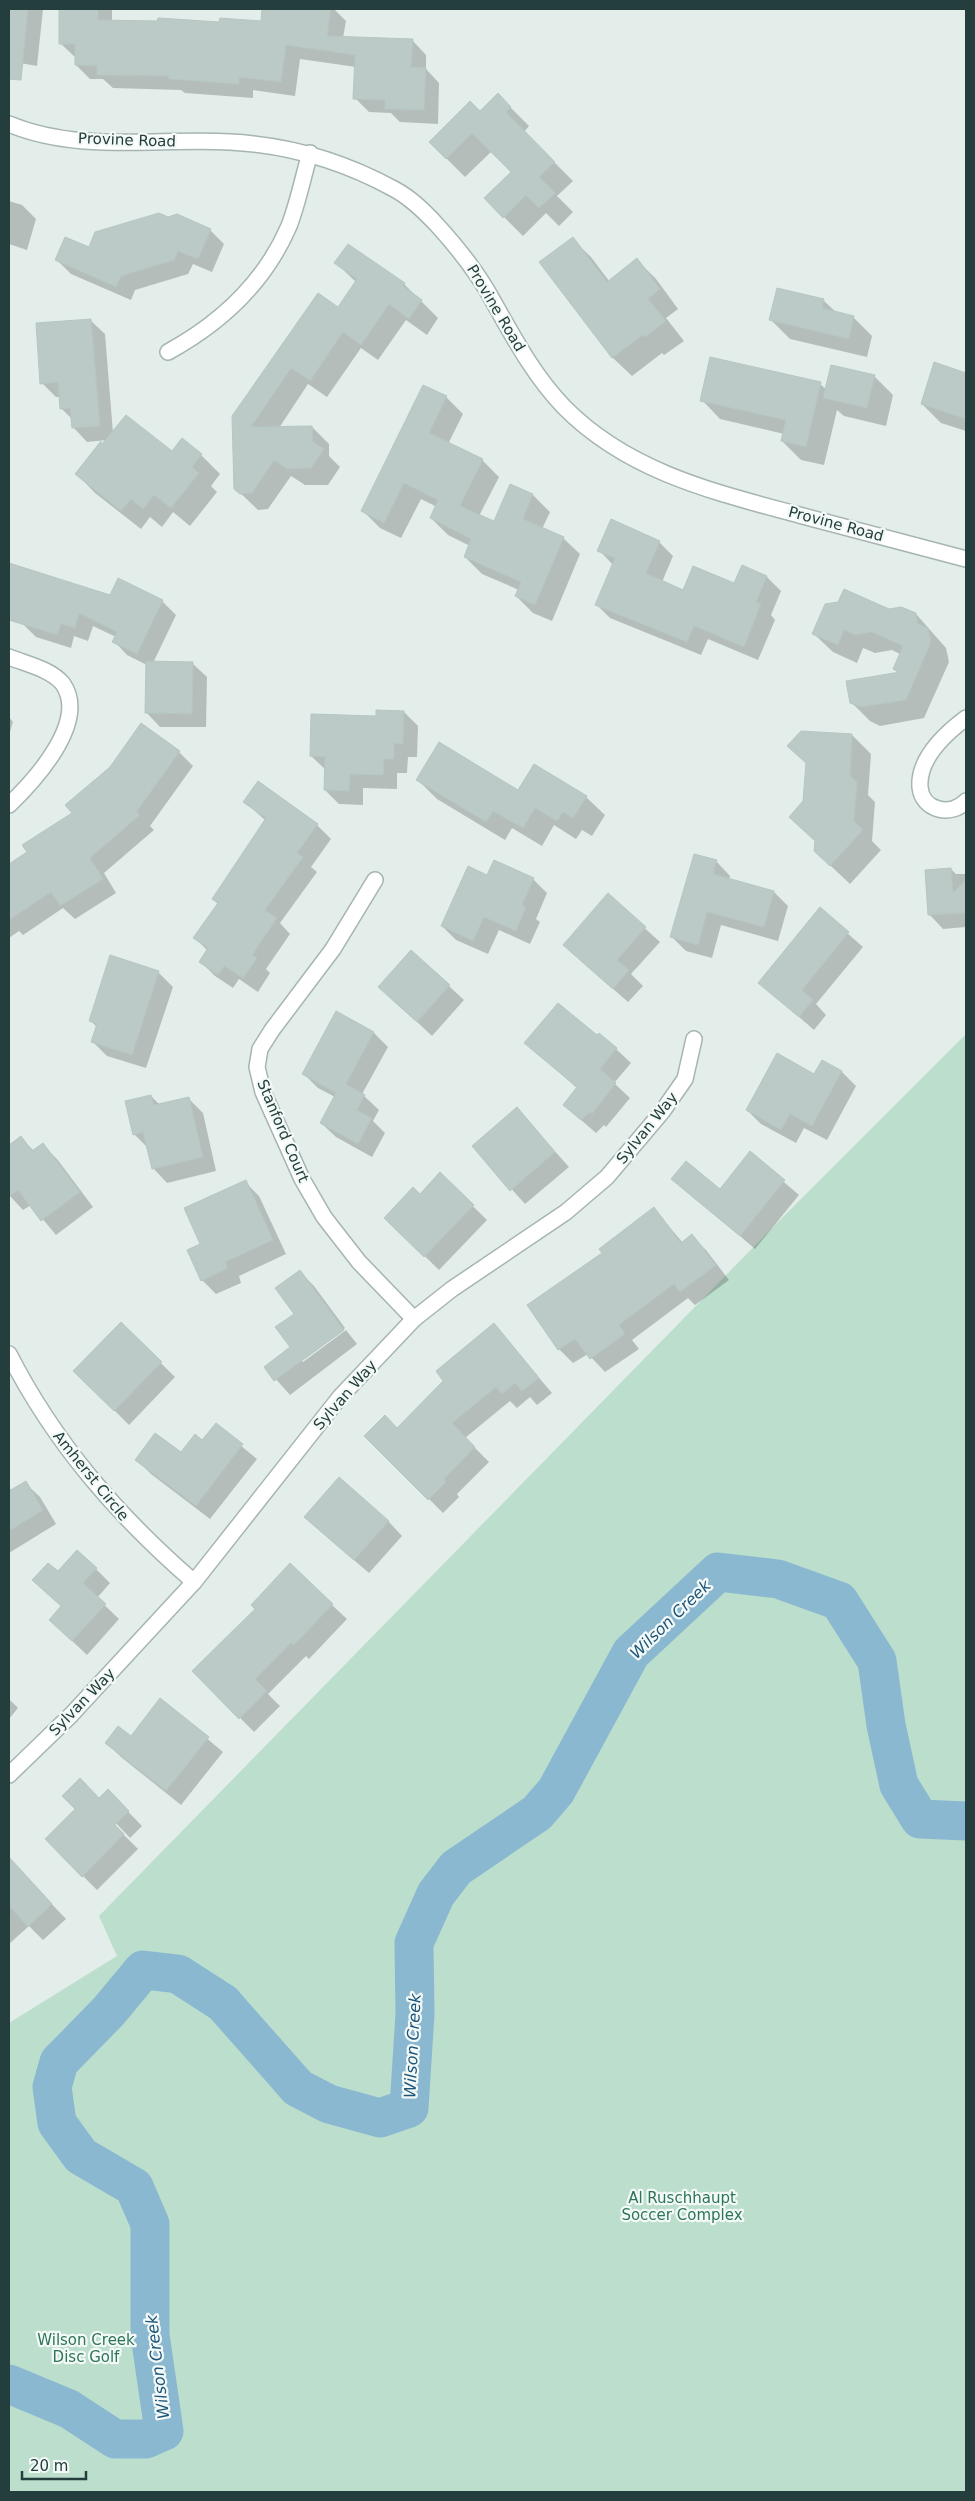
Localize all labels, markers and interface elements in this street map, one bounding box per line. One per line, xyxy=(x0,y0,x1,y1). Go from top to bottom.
street label: Provine Road xyxy=(78,129,176,151)
street label: Provine Road xyxy=(463,261,529,355)
street label: Provine Road xyxy=(786,503,886,545)
street label: Stanford Court xyxy=(253,1077,313,1185)
street label: Sylvan Way xyxy=(613,1088,681,1167)
street label: Sylvan Way xyxy=(310,1356,380,1434)
street label: Amherst Circle xyxy=(49,1427,133,1525)
water label: Wilson Creek xyxy=(626,1576,715,1663)
street label: Sylvan Way xyxy=(45,1664,119,1739)
water label: Wilson Creek xyxy=(400,1992,425,2099)
park label: Al Ruschhaupt Soccer Complex xyxy=(621,2189,743,2224)
water label: Wilson Creek xyxy=(142,2313,173,2420)
park label: Wilson Creek Disc Golf xyxy=(37,2331,135,2366)
scale bar xyxy=(22,2448,86,2480)
text: 20 m xyxy=(30,2457,68,2475)

